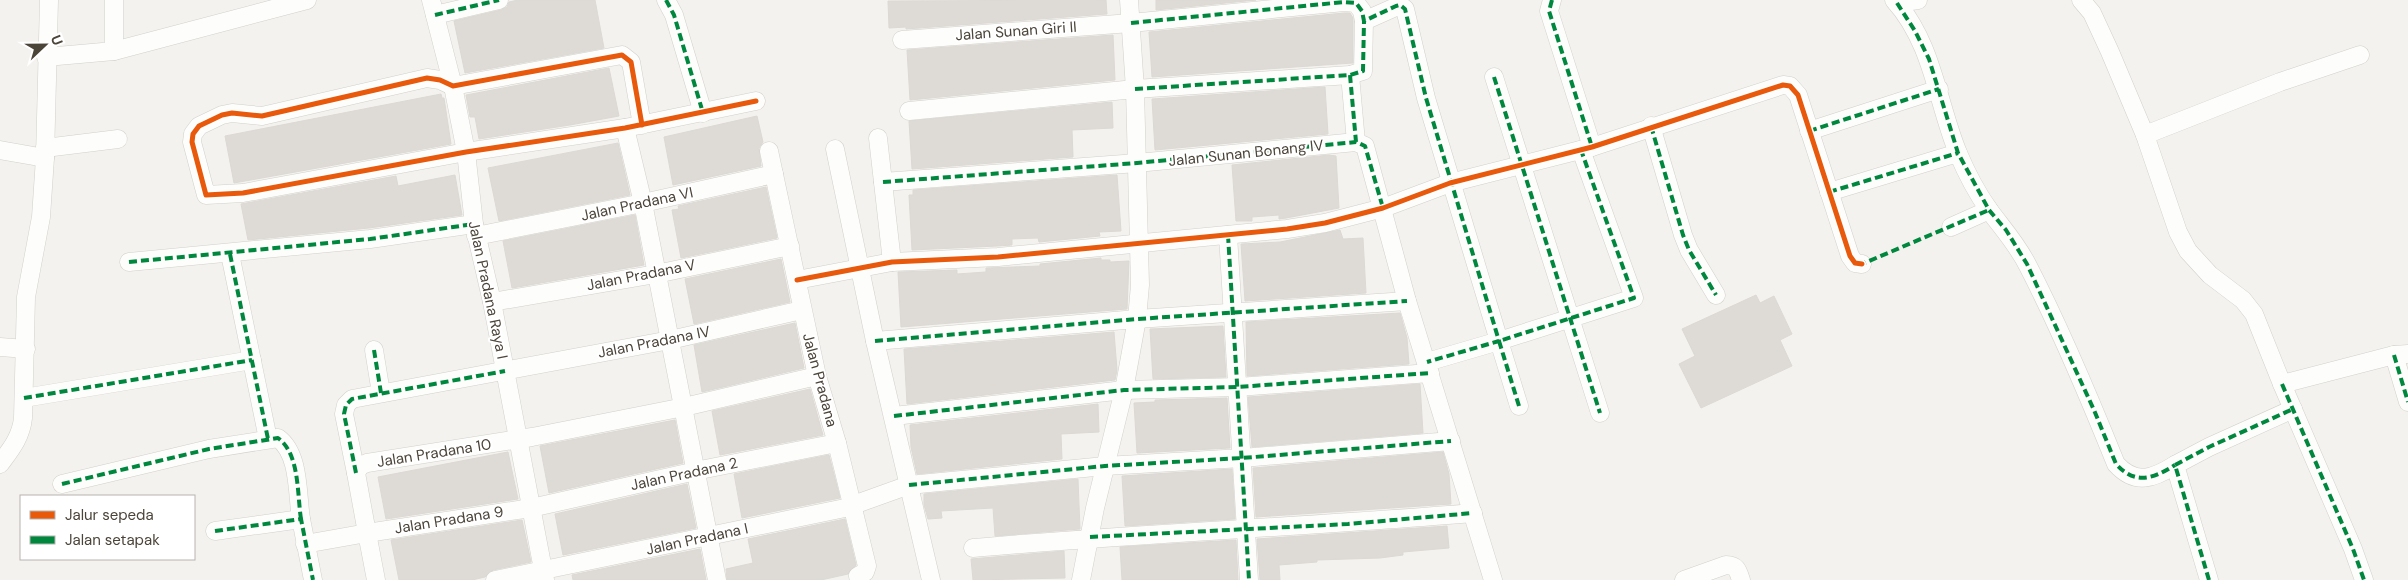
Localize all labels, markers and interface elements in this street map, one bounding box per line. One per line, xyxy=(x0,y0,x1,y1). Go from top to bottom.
street label: Jalan Sunan Giri II xyxy=(955,17,1077,45)
north arrow xyxy=(20,20,70,70)
text: U xyxy=(47,32,67,48)
street label: Jalan Sunan Bonang IV xyxy=(1168,135,1324,171)
street label: Jalan Pradana VI xyxy=(579,182,695,226)
street label: Jalan Pradana Raya I xyxy=(464,219,512,361)
street label: Jalan Pradana V xyxy=(585,255,697,295)
street label: Jalan Pradana IV xyxy=(596,321,712,363)
street label: Jalan Pradana xyxy=(798,331,842,429)
street label: Jalan Pradana 10 xyxy=(375,434,493,472)
street label: Jalan Pradana 2 xyxy=(629,453,739,495)
legend xyxy=(20,495,195,560)
street label: Jalan Pradana 9 xyxy=(393,502,505,538)
text: Jalur sepeda xyxy=(65,505,154,525)
street label: Jalan Pradana I xyxy=(644,518,750,560)
text: Jalan setapak xyxy=(65,530,160,550)

